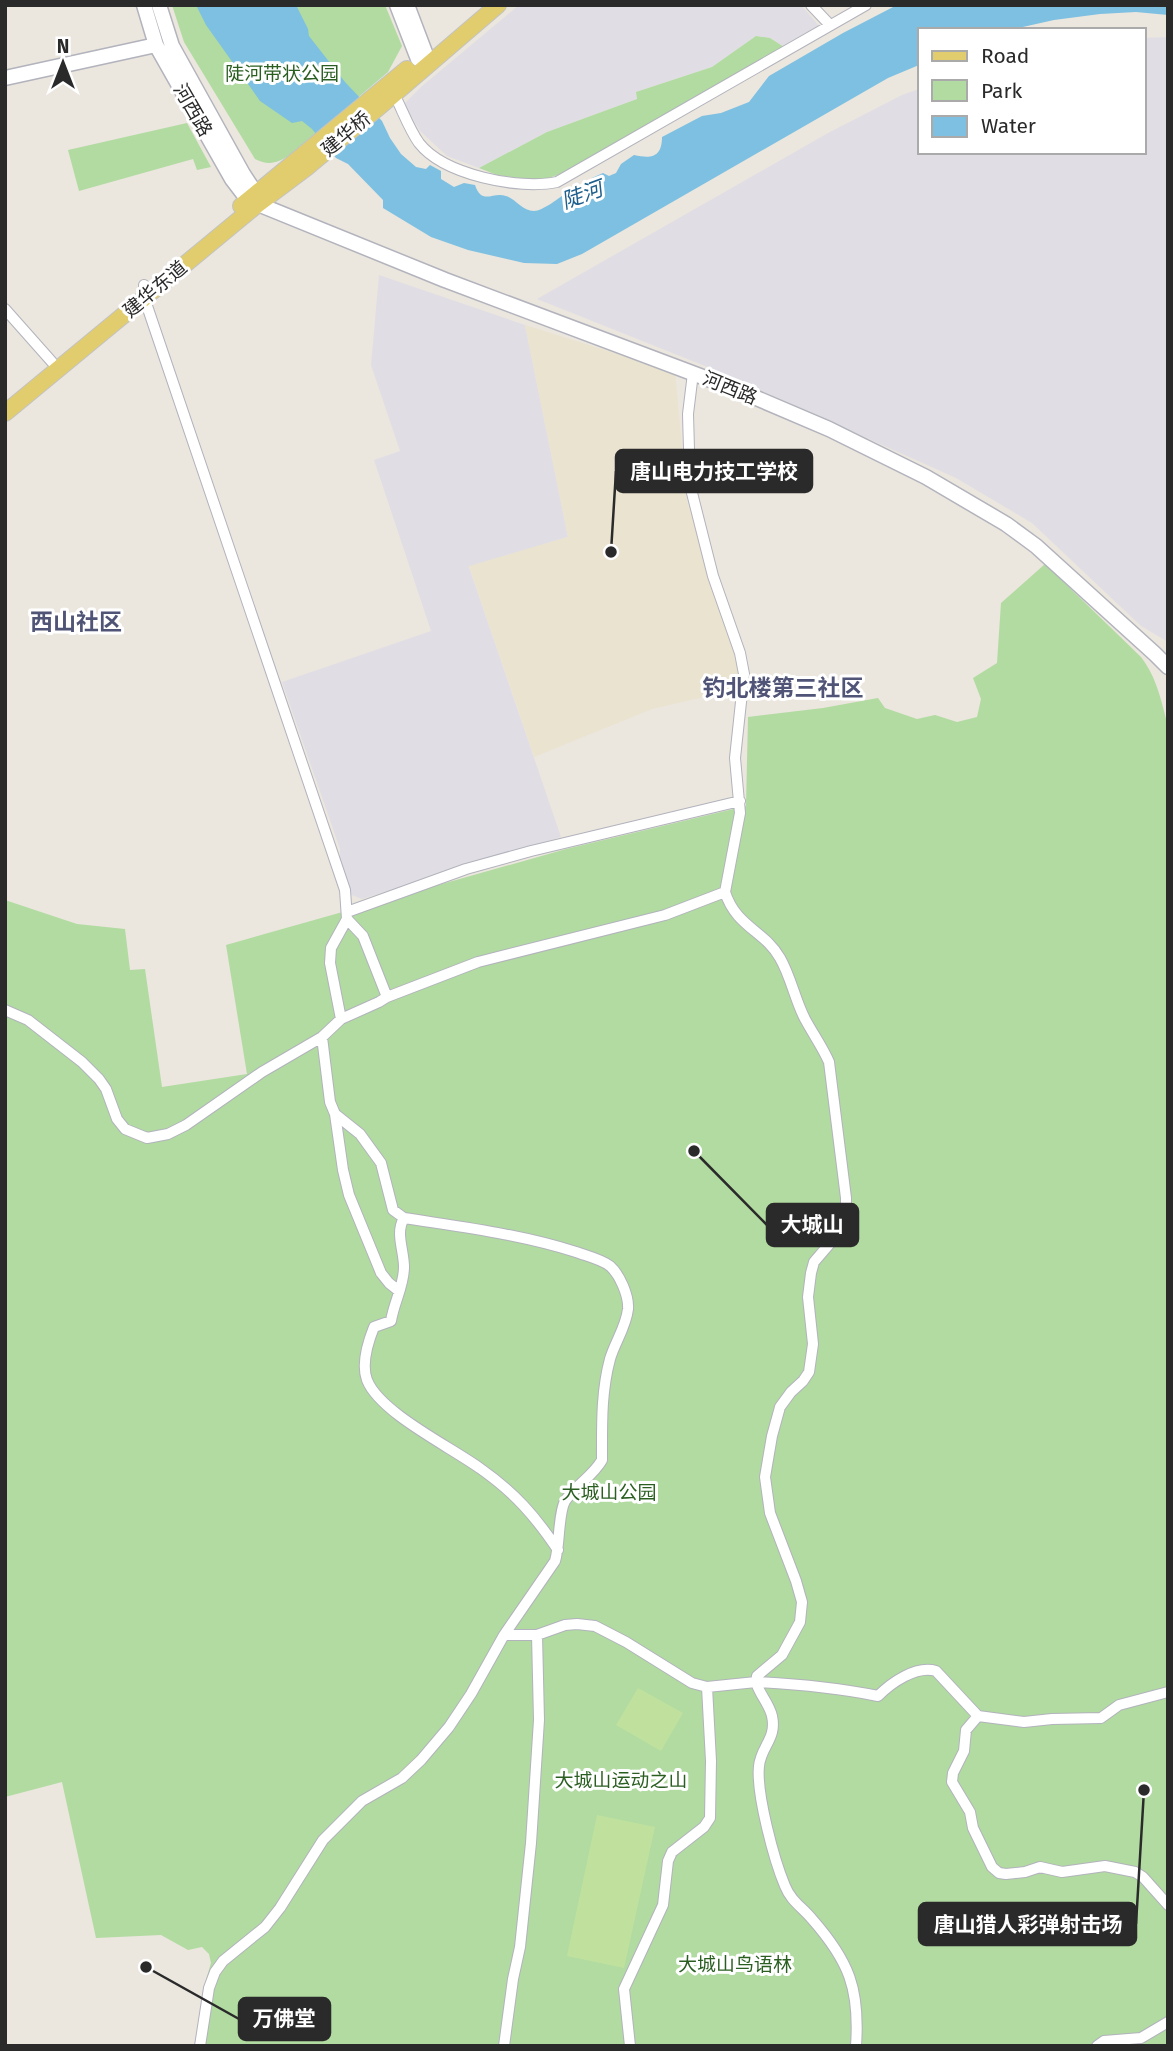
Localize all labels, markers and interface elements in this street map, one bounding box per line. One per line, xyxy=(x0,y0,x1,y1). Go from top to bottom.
north arrow xyxy=(28,28,98,98)
legend xyxy=(918,28,1145,154)
text: N xyxy=(57,35,69,58)
text: Road xyxy=(981,43,1029,69)
park label: 陡河带状公园 xyxy=(225,62,339,85)
text: Park xyxy=(981,78,1023,104)
street label: 河西路 xyxy=(169,80,217,140)
street label: 建华桥 xyxy=(317,107,375,161)
text: Water xyxy=(981,113,1036,139)
water label: 陡河 xyxy=(558,174,610,214)
street label: 建华东道 xyxy=(118,256,192,322)
street label: 河西路 xyxy=(699,367,761,409)
callout: 唐山电力技工学校 xyxy=(616,450,812,492)
text: 唐山电力技工学校 xyxy=(630,459,798,485)
district label: 西山社区 xyxy=(30,608,122,636)
district label: 钓北楼第三社区 xyxy=(703,674,864,702)
callout: 大城山 xyxy=(767,1204,858,1246)
text: 大城山 xyxy=(781,1212,844,1238)
park label: 大城山公园 xyxy=(561,1481,657,1504)
park label: 大城山运动之山 xyxy=(554,1769,688,1792)
callout: 唐山猎人彩弹射击场 xyxy=(919,1903,1136,1945)
text: 唐山猎人彩弹射击场 xyxy=(934,1912,1123,1938)
park label: 大城山鸟语林 xyxy=(678,1953,792,1976)
callout: 万佛堂 xyxy=(239,1998,330,2040)
text: 万佛堂 xyxy=(253,2006,316,2032)

